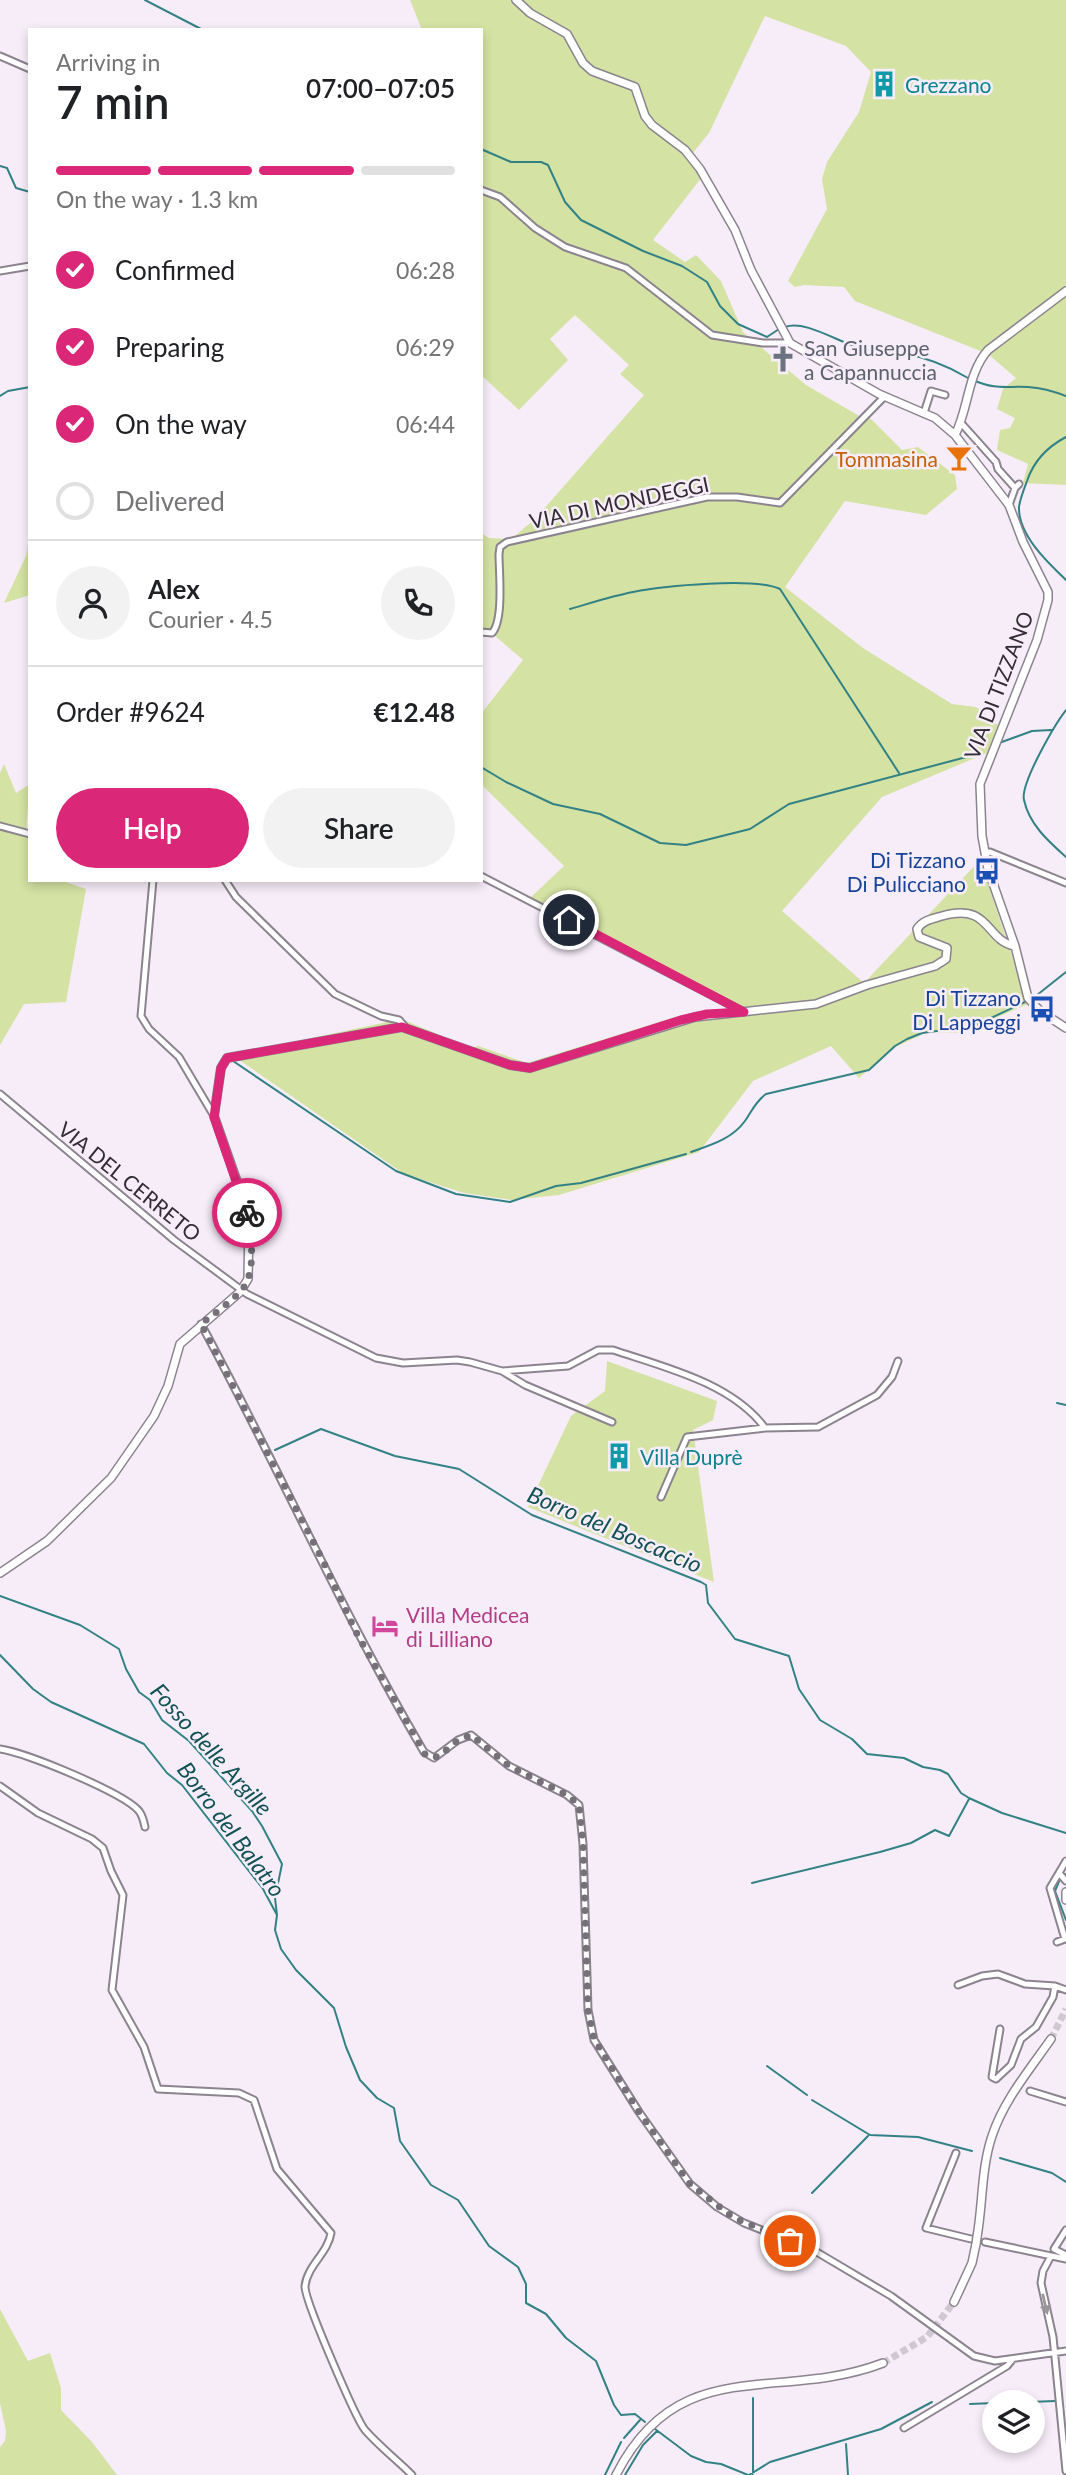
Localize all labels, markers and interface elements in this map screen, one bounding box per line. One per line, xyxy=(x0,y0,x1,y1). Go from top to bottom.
text: Arriving in xyxy=(56,48,160,76)
building icon: Grezzano xyxy=(869,69,899,99)
text: 07:00–07:05 xyxy=(306,72,455,104)
place label: Grezzano xyxy=(905,72,992,97)
text: 7 min xyxy=(56,74,170,129)
text: On the way · 1.3 km xyxy=(56,185,258,213)
icon: check xyxy=(56,251,94,289)
text: Confirmed xyxy=(115,254,235,286)
text: 06:28 xyxy=(396,256,455,284)
icon: check xyxy=(56,328,94,366)
text: Preparing xyxy=(115,331,224,363)
text: 06:29 xyxy=(396,333,455,361)
place label: San Giuseppe a Capannuccia xyxy=(804,335,937,384)
church icon: San Giuseppe a Capannuccia xyxy=(768,344,798,374)
icon: check xyxy=(56,405,94,443)
text: On the way xyxy=(115,408,247,440)
text: 06:44 xyxy=(396,410,455,438)
bar icon: Tommasina xyxy=(944,443,974,473)
place label: Tommasina xyxy=(835,446,938,471)
street label: VIA DI MONDEGGI xyxy=(527,471,711,533)
text: Delivered xyxy=(115,485,225,517)
button: person xyxy=(56,566,130,640)
button: phone xyxy=(381,566,455,640)
text: Alex xyxy=(148,573,200,605)
text: Courier · 4.5 xyxy=(148,605,273,633)
street label: VIA DI TIZZANO xyxy=(958,608,1038,762)
text: Order #9624 xyxy=(56,696,205,728)
text: €12.48 xyxy=(373,696,455,728)
button: Help xyxy=(56,788,249,868)
button: Share xyxy=(263,788,455,868)
place label: Di Tizzano Di Pulicciano xyxy=(847,847,966,896)
bus stop icon: Di Tizzano Di Pulicciano xyxy=(972,856,1002,886)
pin xyxy=(539,890,599,950)
icon: home xyxy=(550,901,588,939)
place label: Di Tizzano Di Lappeggi xyxy=(912,985,1021,1034)
bus stop icon: Di Tizzano Di Lappeggi xyxy=(1027,994,1057,1024)
street label: VIA DEL CERRETO xyxy=(54,1116,206,1246)
courier xyxy=(212,1178,282,1248)
icon: bike xyxy=(228,1194,266,1232)
building icon: Villa Duprè xyxy=(604,1441,634,1471)
place label: Villa Duprè xyxy=(640,1444,743,1469)
water label: Borro del Boscaccio xyxy=(524,1480,706,1578)
place label: Villa Medicea di Lilliano xyxy=(406,1602,529,1651)
hotel icon: Villa Medicea di Lilliano xyxy=(370,1611,400,1641)
water label: Fosso delle Argille xyxy=(145,1677,279,1821)
water label: Borro del Balatro xyxy=(172,1756,292,1902)
pin xyxy=(760,2211,820,2271)
icon: bag xyxy=(771,2222,809,2260)
one-way arrow xyxy=(1040,2293,1051,2315)
map controls xyxy=(982,2390,1045,2453)
button: layers xyxy=(982,2390,1045,2453)

